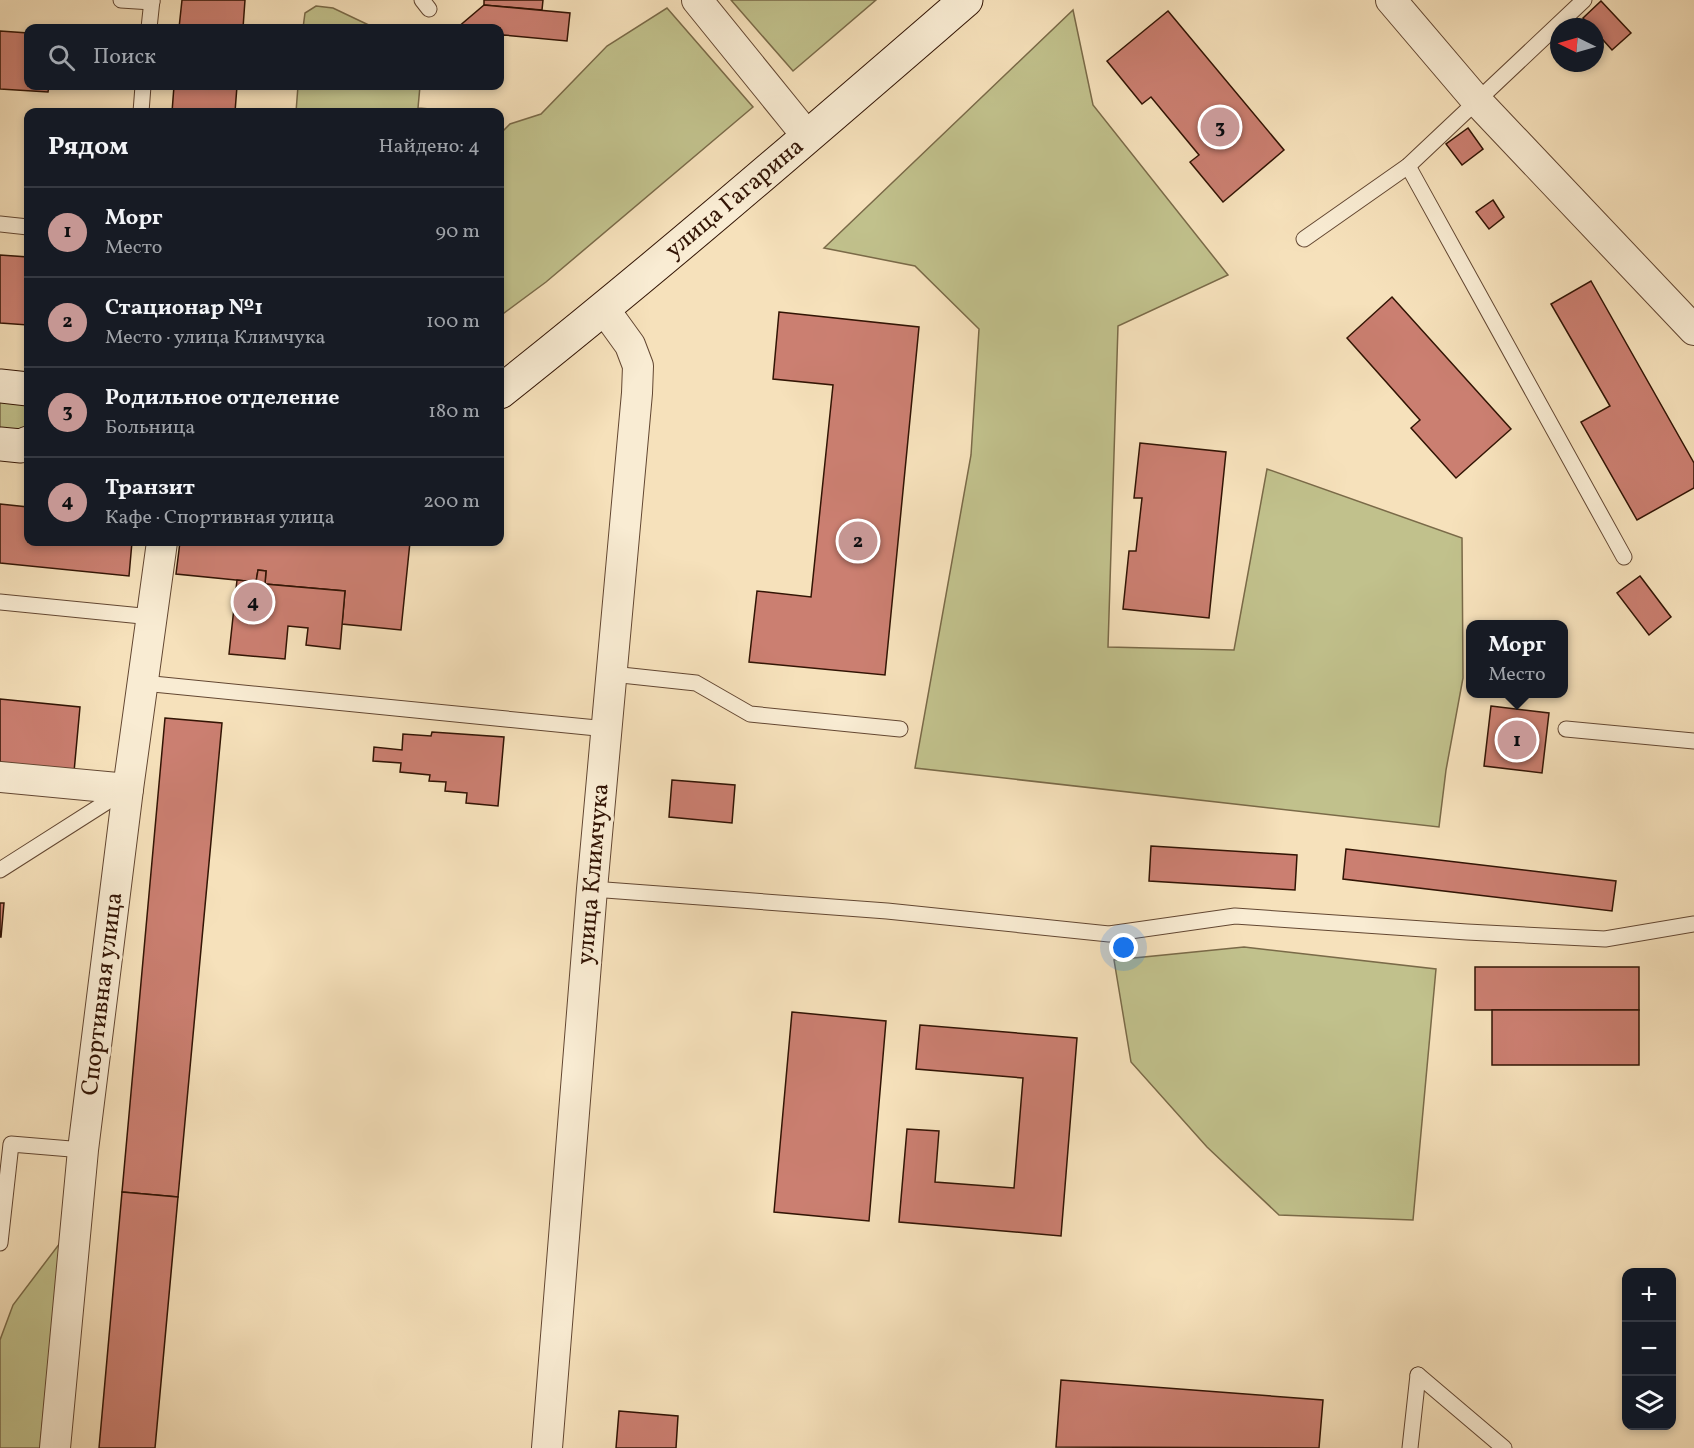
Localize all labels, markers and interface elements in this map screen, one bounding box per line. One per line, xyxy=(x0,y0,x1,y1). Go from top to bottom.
north arrow xyxy=(1550,18,1604,72)
search box xyxy=(24,24,504,90)
icon: search xyxy=(45,41,78,74)
text: Поиск xyxy=(93,42,156,73)
pin: 3 xyxy=(1200,104,1240,150)
text: Рядом xyxy=(48,129,128,165)
street label: улица Гагарина xyxy=(658,131,812,267)
text: Найдено: 4 xyxy=(379,133,480,161)
text: Морг xyxy=(105,203,163,234)
text: 1 xyxy=(63,218,72,246)
text: 90 m xyxy=(436,218,480,246)
text: Место xyxy=(105,234,162,262)
text: Стационар №1 xyxy=(105,293,263,324)
text: 2 xyxy=(62,308,73,336)
text: 100 m xyxy=(426,308,480,336)
text: Место · улица Климчука xyxy=(105,324,326,352)
text: Родильное отделение xyxy=(105,383,340,414)
text: 3 xyxy=(62,398,73,426)
text: 180 m xyxy=(428,398,480,426)
text: Больница xyxy=(105,414,195,442)
text: Транзит xyxy=(105,473,195,504)
text: 4 xyxy=(61,488,74,516)
text: 200 m xyxy=(423,488,480,516)
text: Кафе · Спортивная улица xyxy=(105,504,335,532)
pin: 2 xyxy=(838,518,878,564)
pin: 4 xyxy=(234,580,272,624)
popup xyxy=(1466,620,1568,698)
text: Морг xyxy=(1488,630,1546,661)
text: Место xyxy=(1488,661,1546,689)
pin: 1 xyxy=(1498,718,1537,762)
street label: улица Климчука xyxy=(569,782,619,966)
street label: Спортивная улица xyxy=(74,890,132,1098)
your location xyxy=(1109,933,1138,962)
map controls xyxy=(1622,1268,1676,1430)
button: + xyxy=(1622,1268,1676,1322)
button: − xyxy=(1622,1322,1676,1376)
button: layers xyxy=(1622,1376,1676,1430)

